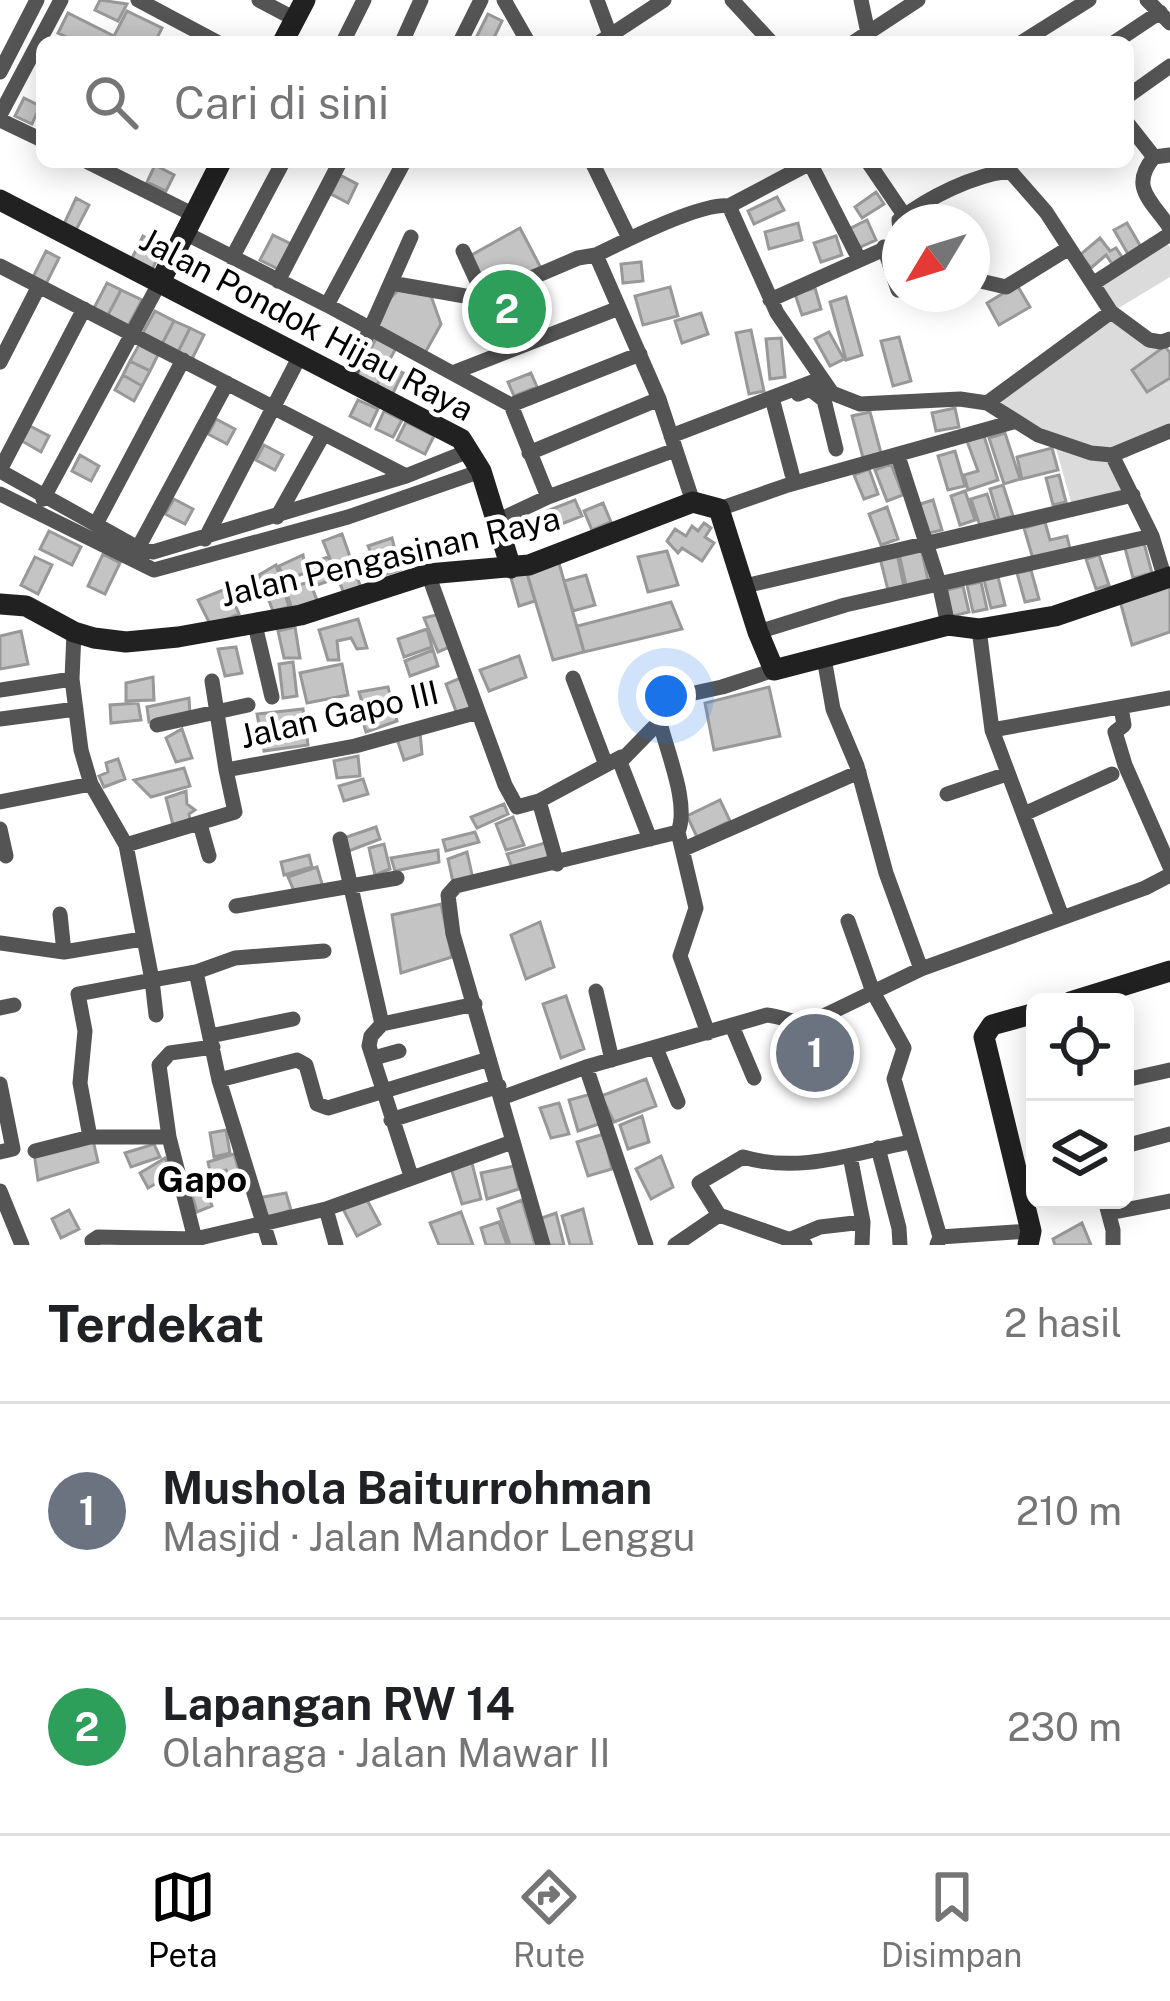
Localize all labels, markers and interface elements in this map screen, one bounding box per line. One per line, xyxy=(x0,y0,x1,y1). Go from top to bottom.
search box xyxy=(36,36,1134,168)
icon: search xyxy=(78,69,144,135)
text: Cari di sini xyxy=(174,76,389,129)
north arrow xyxy=(882,204,990,312)
street label: Jalan Pondok Hijau Raya xyxy=(134,220,480,428)
pin: 2 xyxy=(468,264,546,354)
street label: Jalan Pengasinan Raya xyxy=(216,498,564,614)
your location xyxy=(636,666,696,726)
street label: Jalan Gapo III xyxy=(236,673,442,755)
map controls xyxy=(1026,993,1134,1209)
button: locate xyxy=(1026,993,1134,1101)
pin: 1 xyxy=(776,1008,854,1098)
button: layers xyxy=(1026,1101,1134,1209)
district label: Gapo xyxy=(157,1158,247,1200)
text: Terdekat xyxy=(48,1294,264,1353)
text: 2 hasil xyxy=(1004,1300,1122,1346)
text: Mushola Baiturrohman xyxy=(162,1461,652,1514)
text: 1 xyxy=(79,1488,95,1534)
text: 210 m xyxy=(1016,1488,1122,1534)
text: Masjid · Jalan Mandor Lenggu xyxy=(162,1514,695,1560)
text: Lapangan RW 14 xyxy=(162,1677,515,1730)
text: 2 xyxy=(75,1704,99,1750)
text: 230 m xyxy=(1007,1704,1122,1750)
text: Olahraga · Jalan Mawar II xyxy=(162,1730,611,1776)
tab: Peta xyxy=(148,1864,217,1974)
tab: Rute xyxy=(513,1864,585,1974)
tab: Disimpan xyxy=(881,1864,1022,1974)

